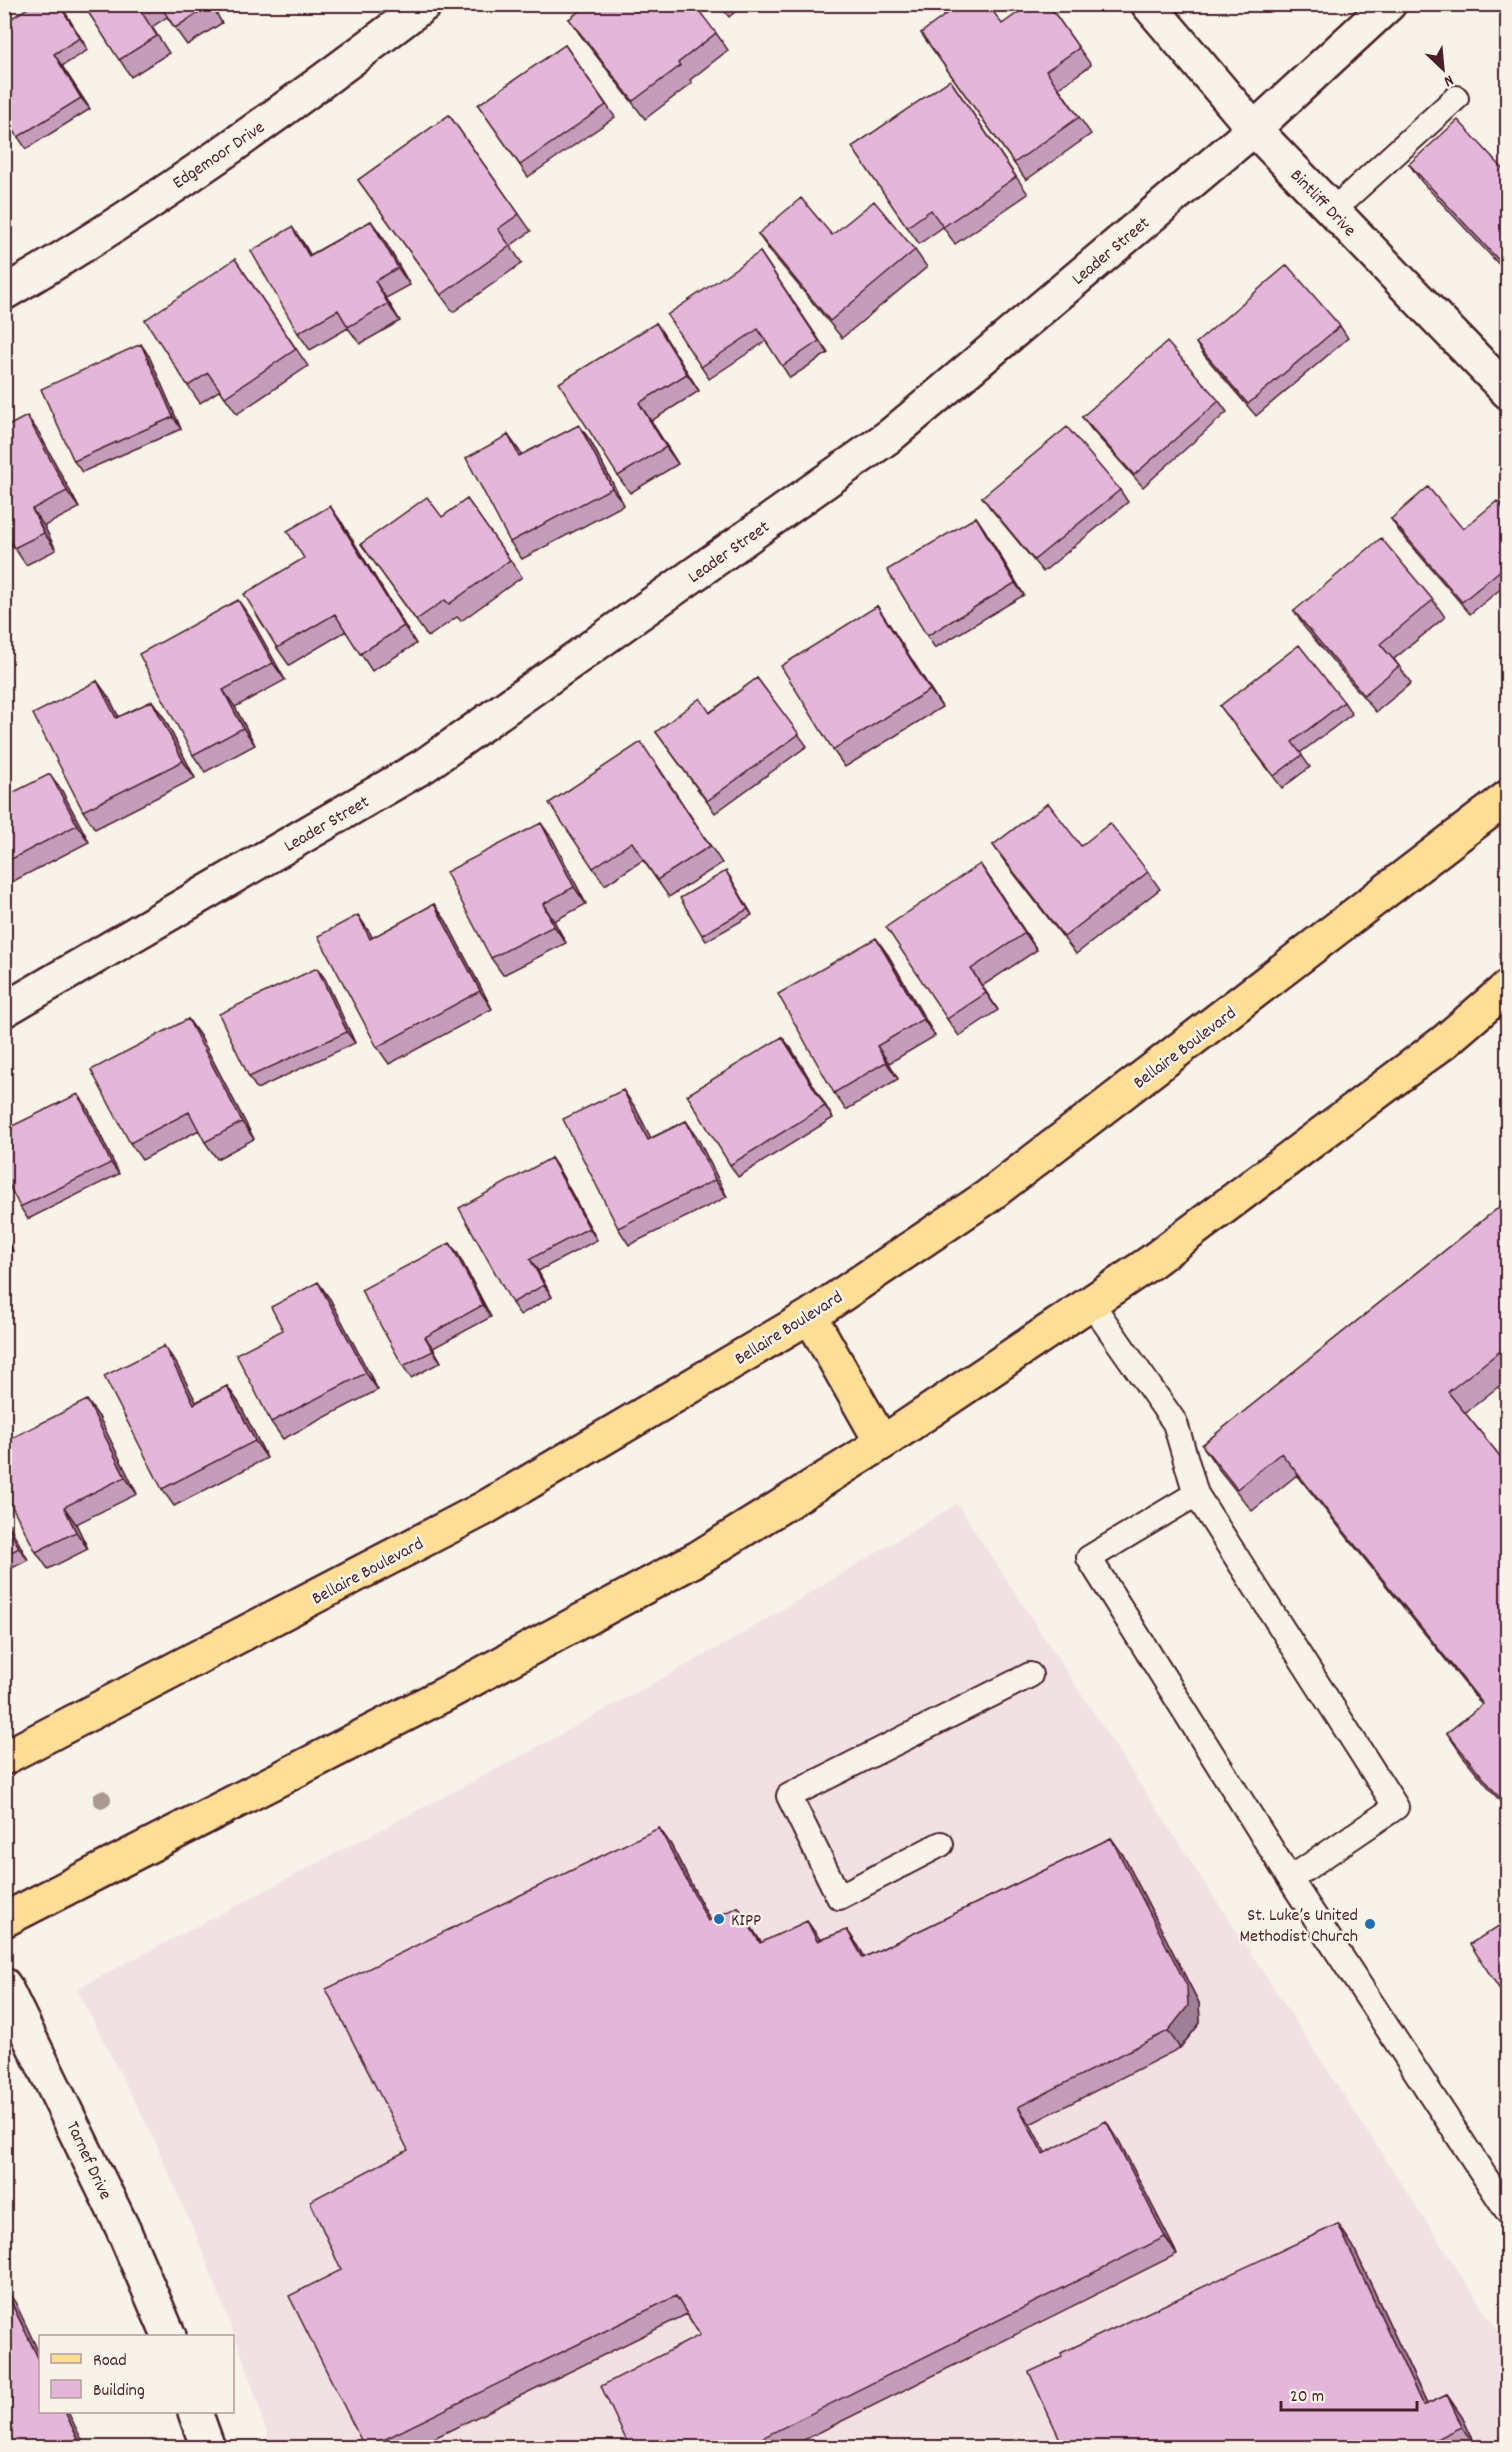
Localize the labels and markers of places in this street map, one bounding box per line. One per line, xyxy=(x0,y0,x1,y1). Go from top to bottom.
place label: St. Luke’s United Methodist Church xyxy=(1240,1904,1358,1950)
place label: KIPP xyxy=(731,1909,761,1934)
marker: KIPP xyxy=(712,1912,726,1926)
marker: St. Luke’s United Methodist Church xyxy=(1363,1917,1377,1931)

